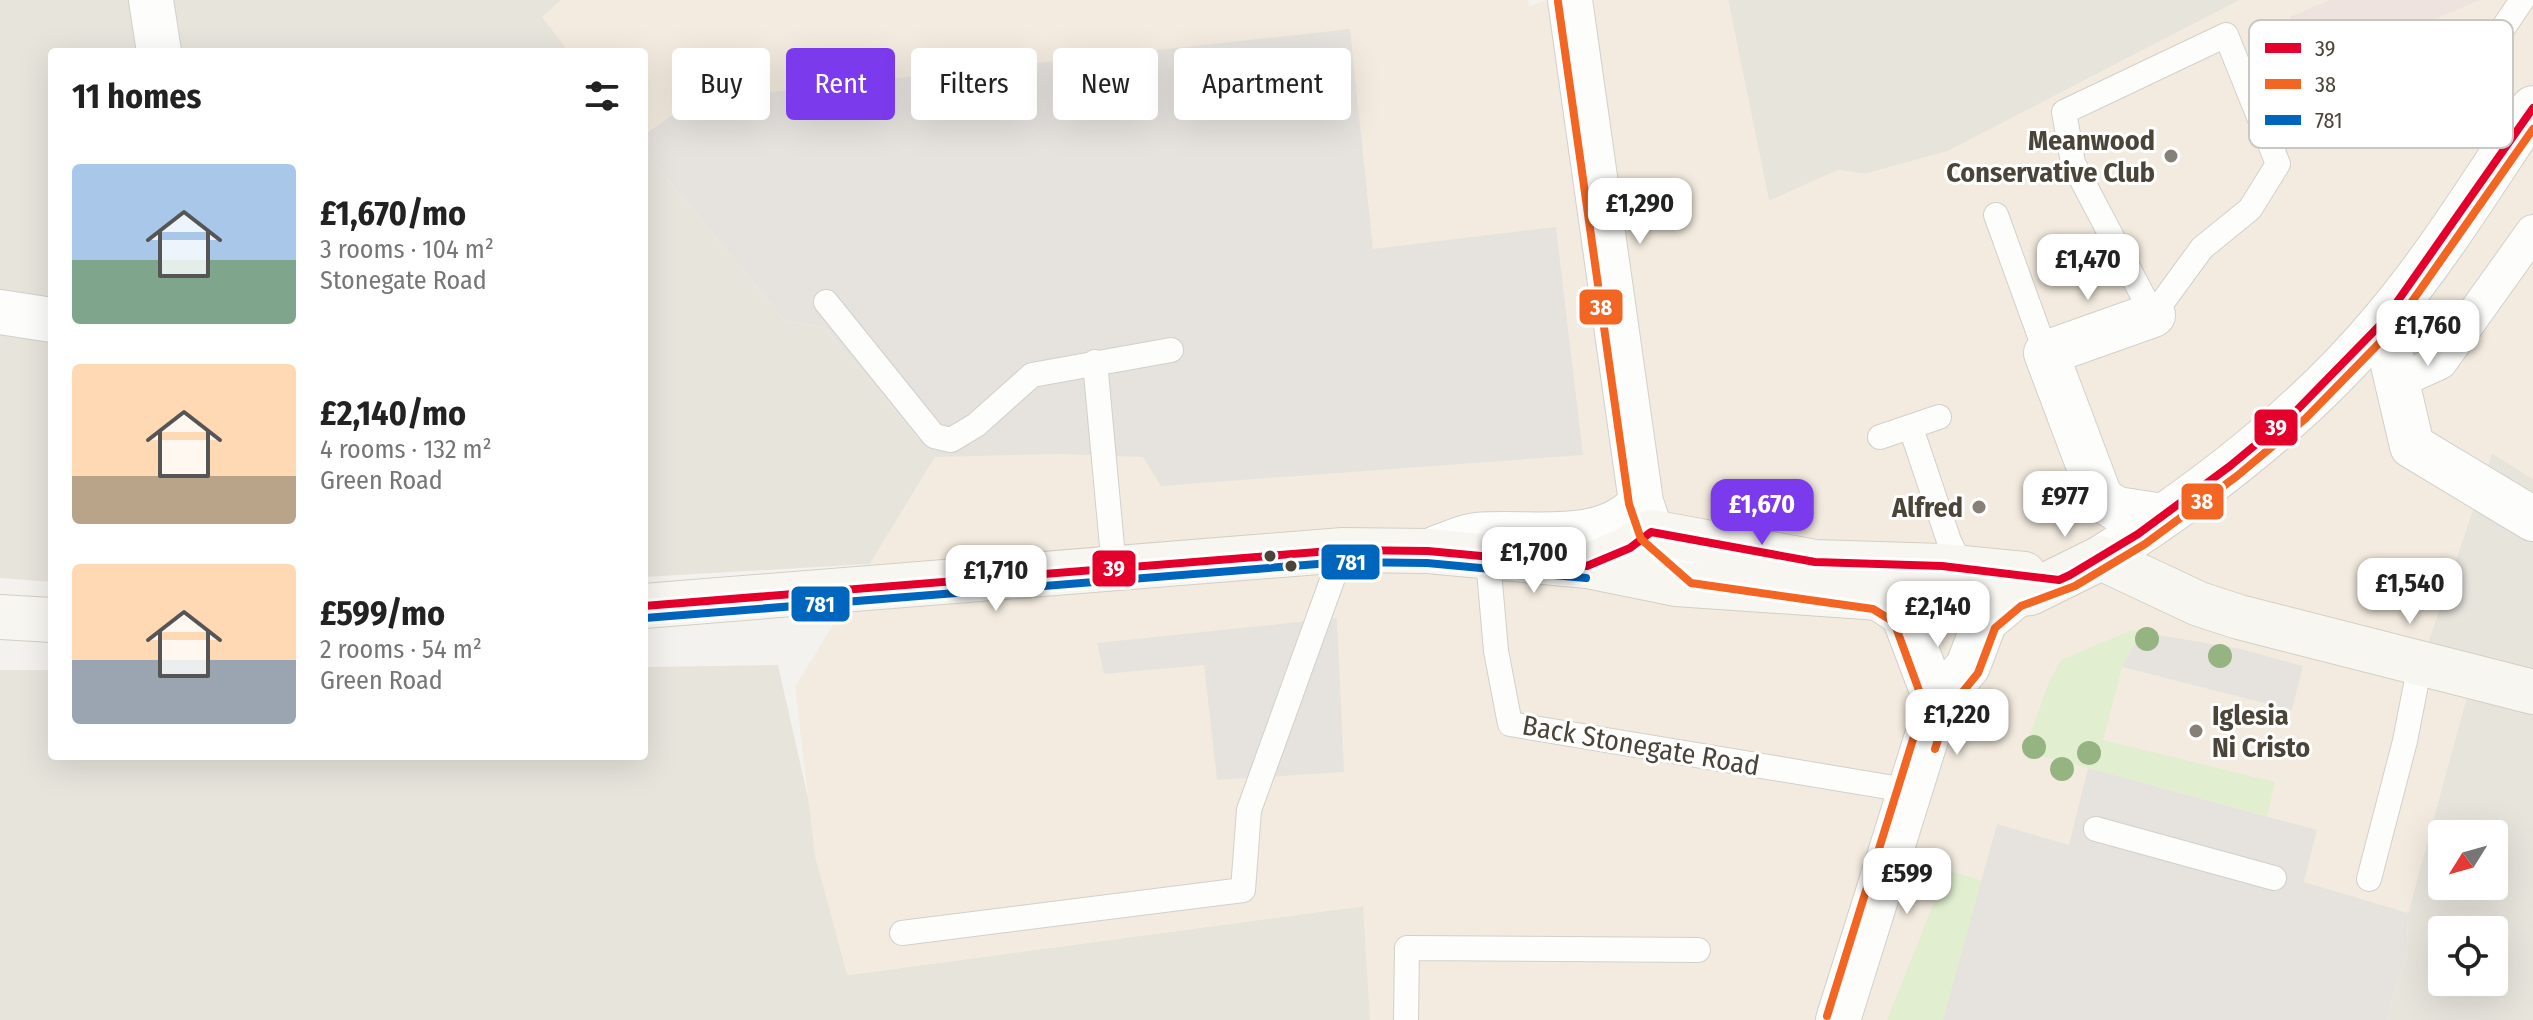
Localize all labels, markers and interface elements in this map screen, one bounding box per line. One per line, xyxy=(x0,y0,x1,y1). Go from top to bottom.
legend xyxy=(2249,20,2513,148)
text: 39 xyxy=(2315,35,2335,62)
chip: Buy xyxy=(672,48,770,120)
chip: Rent xyxy=(786,48,895,120)
chip: Filters xyxy=(911,48,1037,120)
chip: New xyxy=(1053,48,1158,120)
chip: Apartment xyxy=(1174,48,1351,120)
text: 38 xyxy=(2315,71,2336,98)
icon: filters xyxy=(580,74,624,118)
text: 11 homes xyxy=(72,76,201,117)
text: 781 xyxy=(2315,107,2343,134)
place label: Meanwood Conservative Club xyxy=(1946,124,2155,189)
marker: Meanwood Conservative Club xyxy=(2162,147,2180,165)
pin: £1,290 xyxy=(1575,178,1705,246)
text: £1,290 xyxy=(1606,188,1674,219)
text: £1,670/mo xyxy=(320,193,466,234)
icon: home xyxy=(136,196,232,292)
text: 3 rooms · 104 m² xyxy=(320,234,494,265)
pin: £1,470 xyxy=(2023,234,2153,302)
text: £1,470 xyxy=(2055,244,2121,275)
text: Stonegate Road xyxy=(320,265,487,296)
line badge: 38 xyxy=(1578,288,1624,326)
text: 38 xyxy=(1589,294,1612,321)
pin: £1,760 xyxy=(2363,300,2493,368)
text: £1,760 xyxy=(2394,310,2462,341)
text: £2,140/mo xyxy=(320,393,466,434)
icon: home xyxy=(136,396,232,492)
line badge: 39 xyxy=(2253,408,2299,447)
text: 39 xyxy=(2264,414,2287,441)
text: 4 rooms · 132 m² xyxy=(320,434,492,465)
text: Green Road xyxy=(320,465,443,496)
pin: £977 xyxy=(2018,471,2112,539)
pin: £1,670 xyxy=(1697,479,1827,547)
text: £977 xyxy=(2041,481,2089,512)
line badge: 38 xyxy=(2180,482,2225,521)
text: 38 xyxy=(2190,488,2213,515)
text: £1,670 xyxy=(1729,489,1795,520)
place label: Alfred xyxy=(1891,491,1963,524)
marker: Alfred xyxy=(1970,498,1988,516)
pin: £1,700 xyxy=(1469,527,1599,595)
text: £1,700 xyxy=(1500,537,1568,568)
line badge: 781 xyxy=(1320,543,1381,581)
pin: £1,710 xyxy=(931,545,1061,613)
unlabelled marker xyxy=(1262,548,1278,564)
line badge: 39 xyxy=(1091,549,1137,588)
text: 781 xyxy=(1336,549,1366,576)
text: £1,710 xyxy=(964,555,1028,586)
text: 39 xyxy=(1102,555,1125,582)
unlabelled marker xyxy=(1283,558,1299,574)
pin: £1,540 xyxy=(2345,558,2475,626)
text: £1,540 xyxy=(2375,568,2445,599)
pin: £2,140 xyxy=(1873,581,2003,649)
line badge: 781 xyxy=(790,585,851,623)
text: 781 xyxy=(805,591,835,618)
text: £2,140 xyxy=(1905,591,1971,622)
text: £599/mo xyxy=(320,593,445,634)
icon: home xyxy=(136,596,232,692)
text: 2 rooms · 54 m² xyxy=(320,634,482,665)
text: Green Road xyxy=(320,665,443,696)
pin: £1,220 xyxy=(1892,689,2022,757)
text: £1,220 xyxy=(1923,699,1991,730)
place label: Iglesia Ni Cristo xyxy=(2212,699,2310,764)
street label: Back Stonegate Road xyxy=(1520,708,1762,783)
marker: Iglesia Ni Cristo xyxy=(2187,722,2205,740)
north arrow xyxy=(2428,820,2508,900)
map controls xyxy=(2428,820,2508,996)
pin: £599 xyxy=(1860,848,1954,916)
text: £599 xyxy=(1881,858,1933,889)
button: locate xyxy=(2428,916,2508,996)

